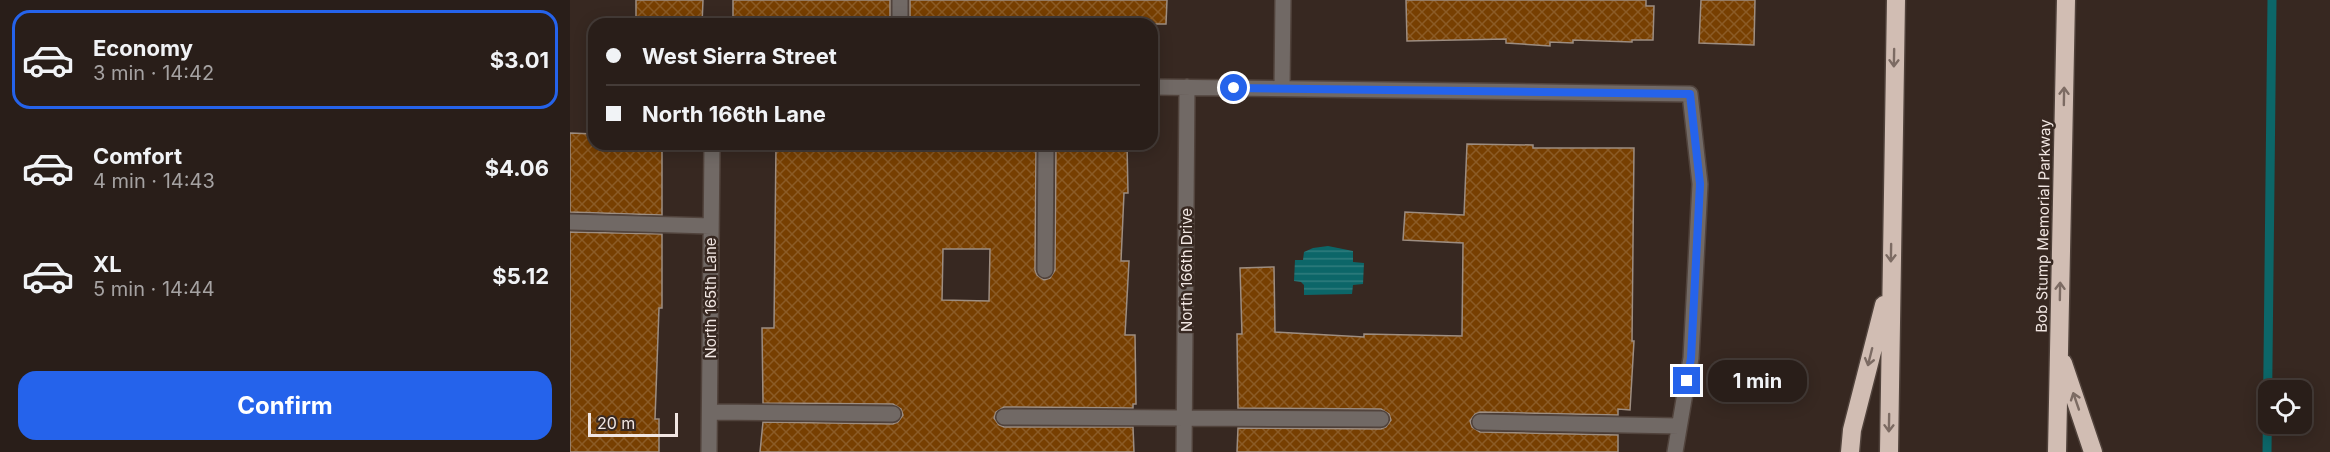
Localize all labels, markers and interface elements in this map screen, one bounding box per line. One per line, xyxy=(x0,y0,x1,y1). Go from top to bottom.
icon: car xyxy=(21,33,75,87)
text: Economy xyxy=(93,35,193,61)
text: West Sierra Street xyxy=(642,43,837,69)
text: $3.01 xyxy=(490,47,549,73)
one-way arrow xyxy=(1889,48,1900,68)
text: 3 min · 14:42 xyxy=(93,61,214,85)
route start xyxy=(1220,74,1247,101)
one-way arrow xyxy=(2059,87,2070,107)
text: North 166th Lane xyxy=(642,101,826,127)
street label: Bob Stump Memorial Parkway xyxy=(2032,119,2054,333)
icon: car xyxy=(21,141,75,195)
text: Comfort xyxy=(93,143,182,169)
text: $4.06 xyxy=(485,155,549,181)
text: 4 min · 14:43 xyxy=(93,169,215,193)
street label: North 166th Drive xyxy=(1177,208,1196,332)
street label: North 165th Lane xyxy=(701,237,720,359)
one-way arrow xyxy=(1885,243,1896,263)
icon: car xyxy=(21,249,75,303)
text: XL xyxy=(93,251,122,277)
text: $5.12 xyxy=(492,263,549,289)
text: 5 min · 14:44 xyxy=(93,277,215,301)
one-way arrow xyxy=(2054,282,2066,302)
one-way arrow xyxy=(1864,347,1876,366)
callout: 1 min xyxy=(1708,360,1807,402)
route end xyxy=(1673,367,1700,394)
text: 1 min xyxy=(1733,369,1782,393)
button: Confirm xyxy=(18,371,552,440)
map controls xyxy=(2258,380,2312,434)
button: locate xyxy=(2258,380,2312,434)
one-way arrow xyxy=(2070,392,2081,411)
scale bar xyxy=(588,410,678,438)
one-way arrow xyxy=(1883,412,1895,432)
text: 20 m xyxy=(597,413,635,433)

